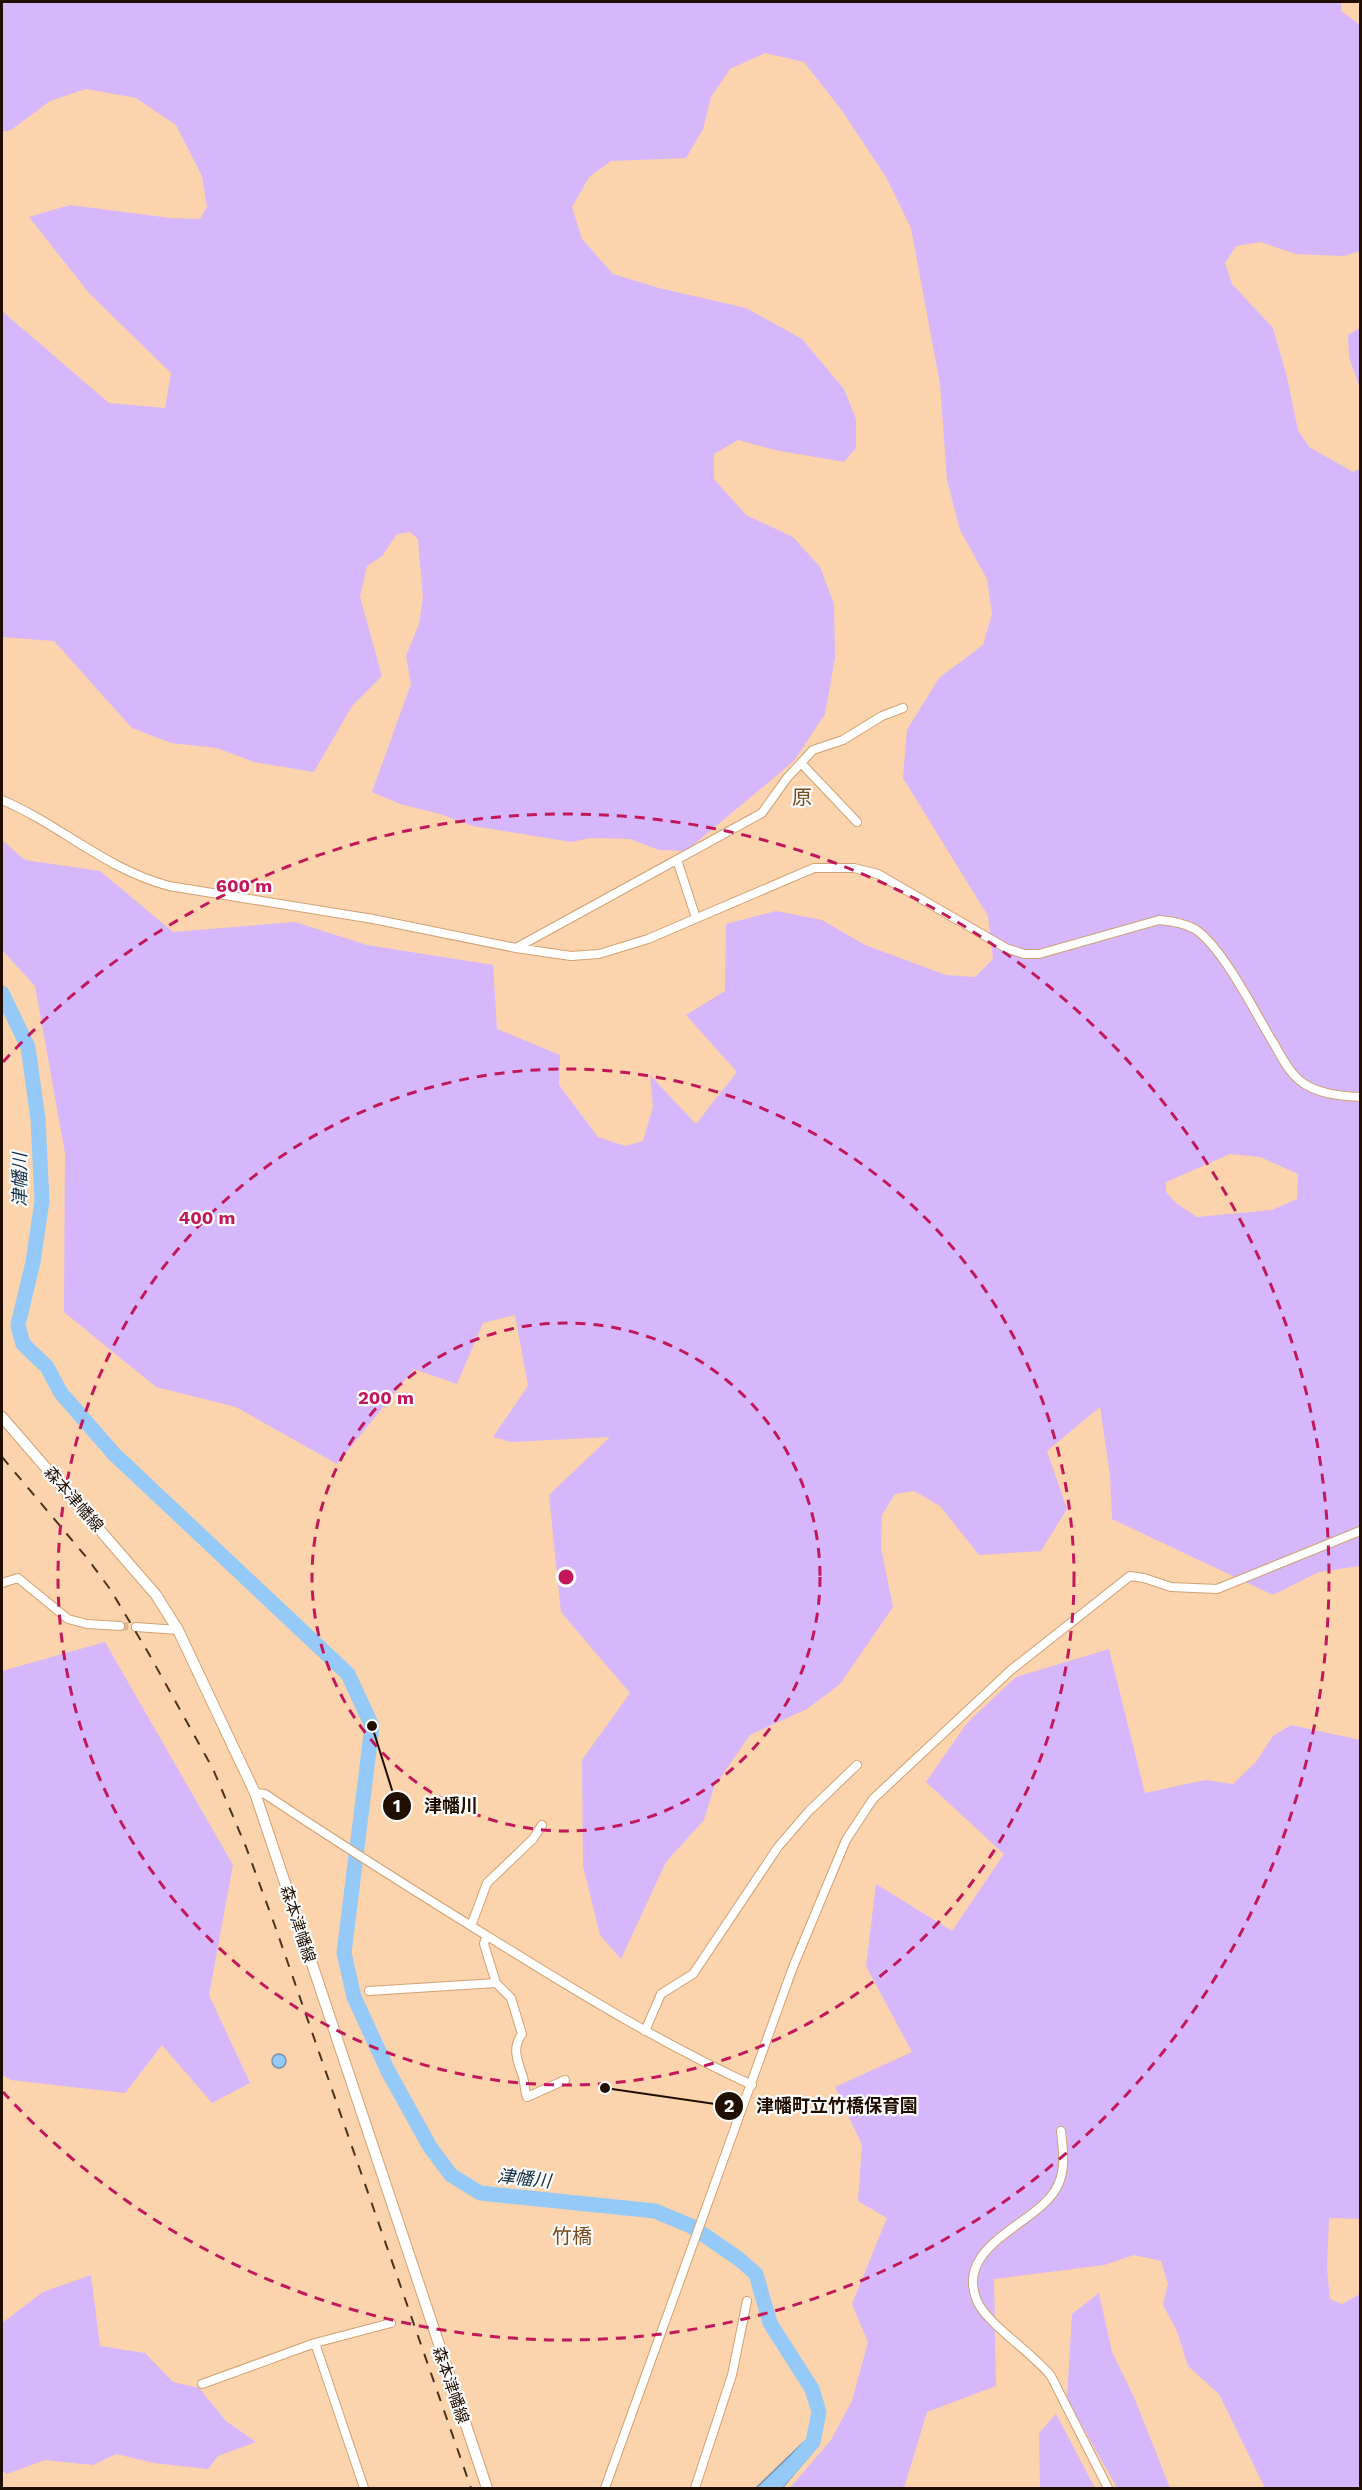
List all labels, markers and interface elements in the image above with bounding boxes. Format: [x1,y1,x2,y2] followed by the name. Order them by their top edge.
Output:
[792,785,812,809] district label: 原
[216,875,272,896] text: 600 m
[9,1151,30,1207] water label: 津幡川
[179,1207,235,1228] text: 400 m
[358,1387,414,1408] text: 200 m
[41,1463,107,1535] street label: 森本津幡線
[556,1567,576,1587] centre of rings
[382,1788,490,1824] callout: 津幡川
[393,1795,401,1816] text: 1
[424,1795,478,1816] text: 津幡川
[277,1883,319,1965] street label: 森本津幡線
[714,2088,930,2124] callout: 津幡町立竹橋保育園
[724,2095,734,2116] text: 2
[756,2095,918,2116] text: 津幡町立竹橋保育園
[496,2165,554,2191] water label: 津幡川
[552,2224,592,2248] district label: 竹橋
[429,2344,473,2426] street label: 森本津幡線

